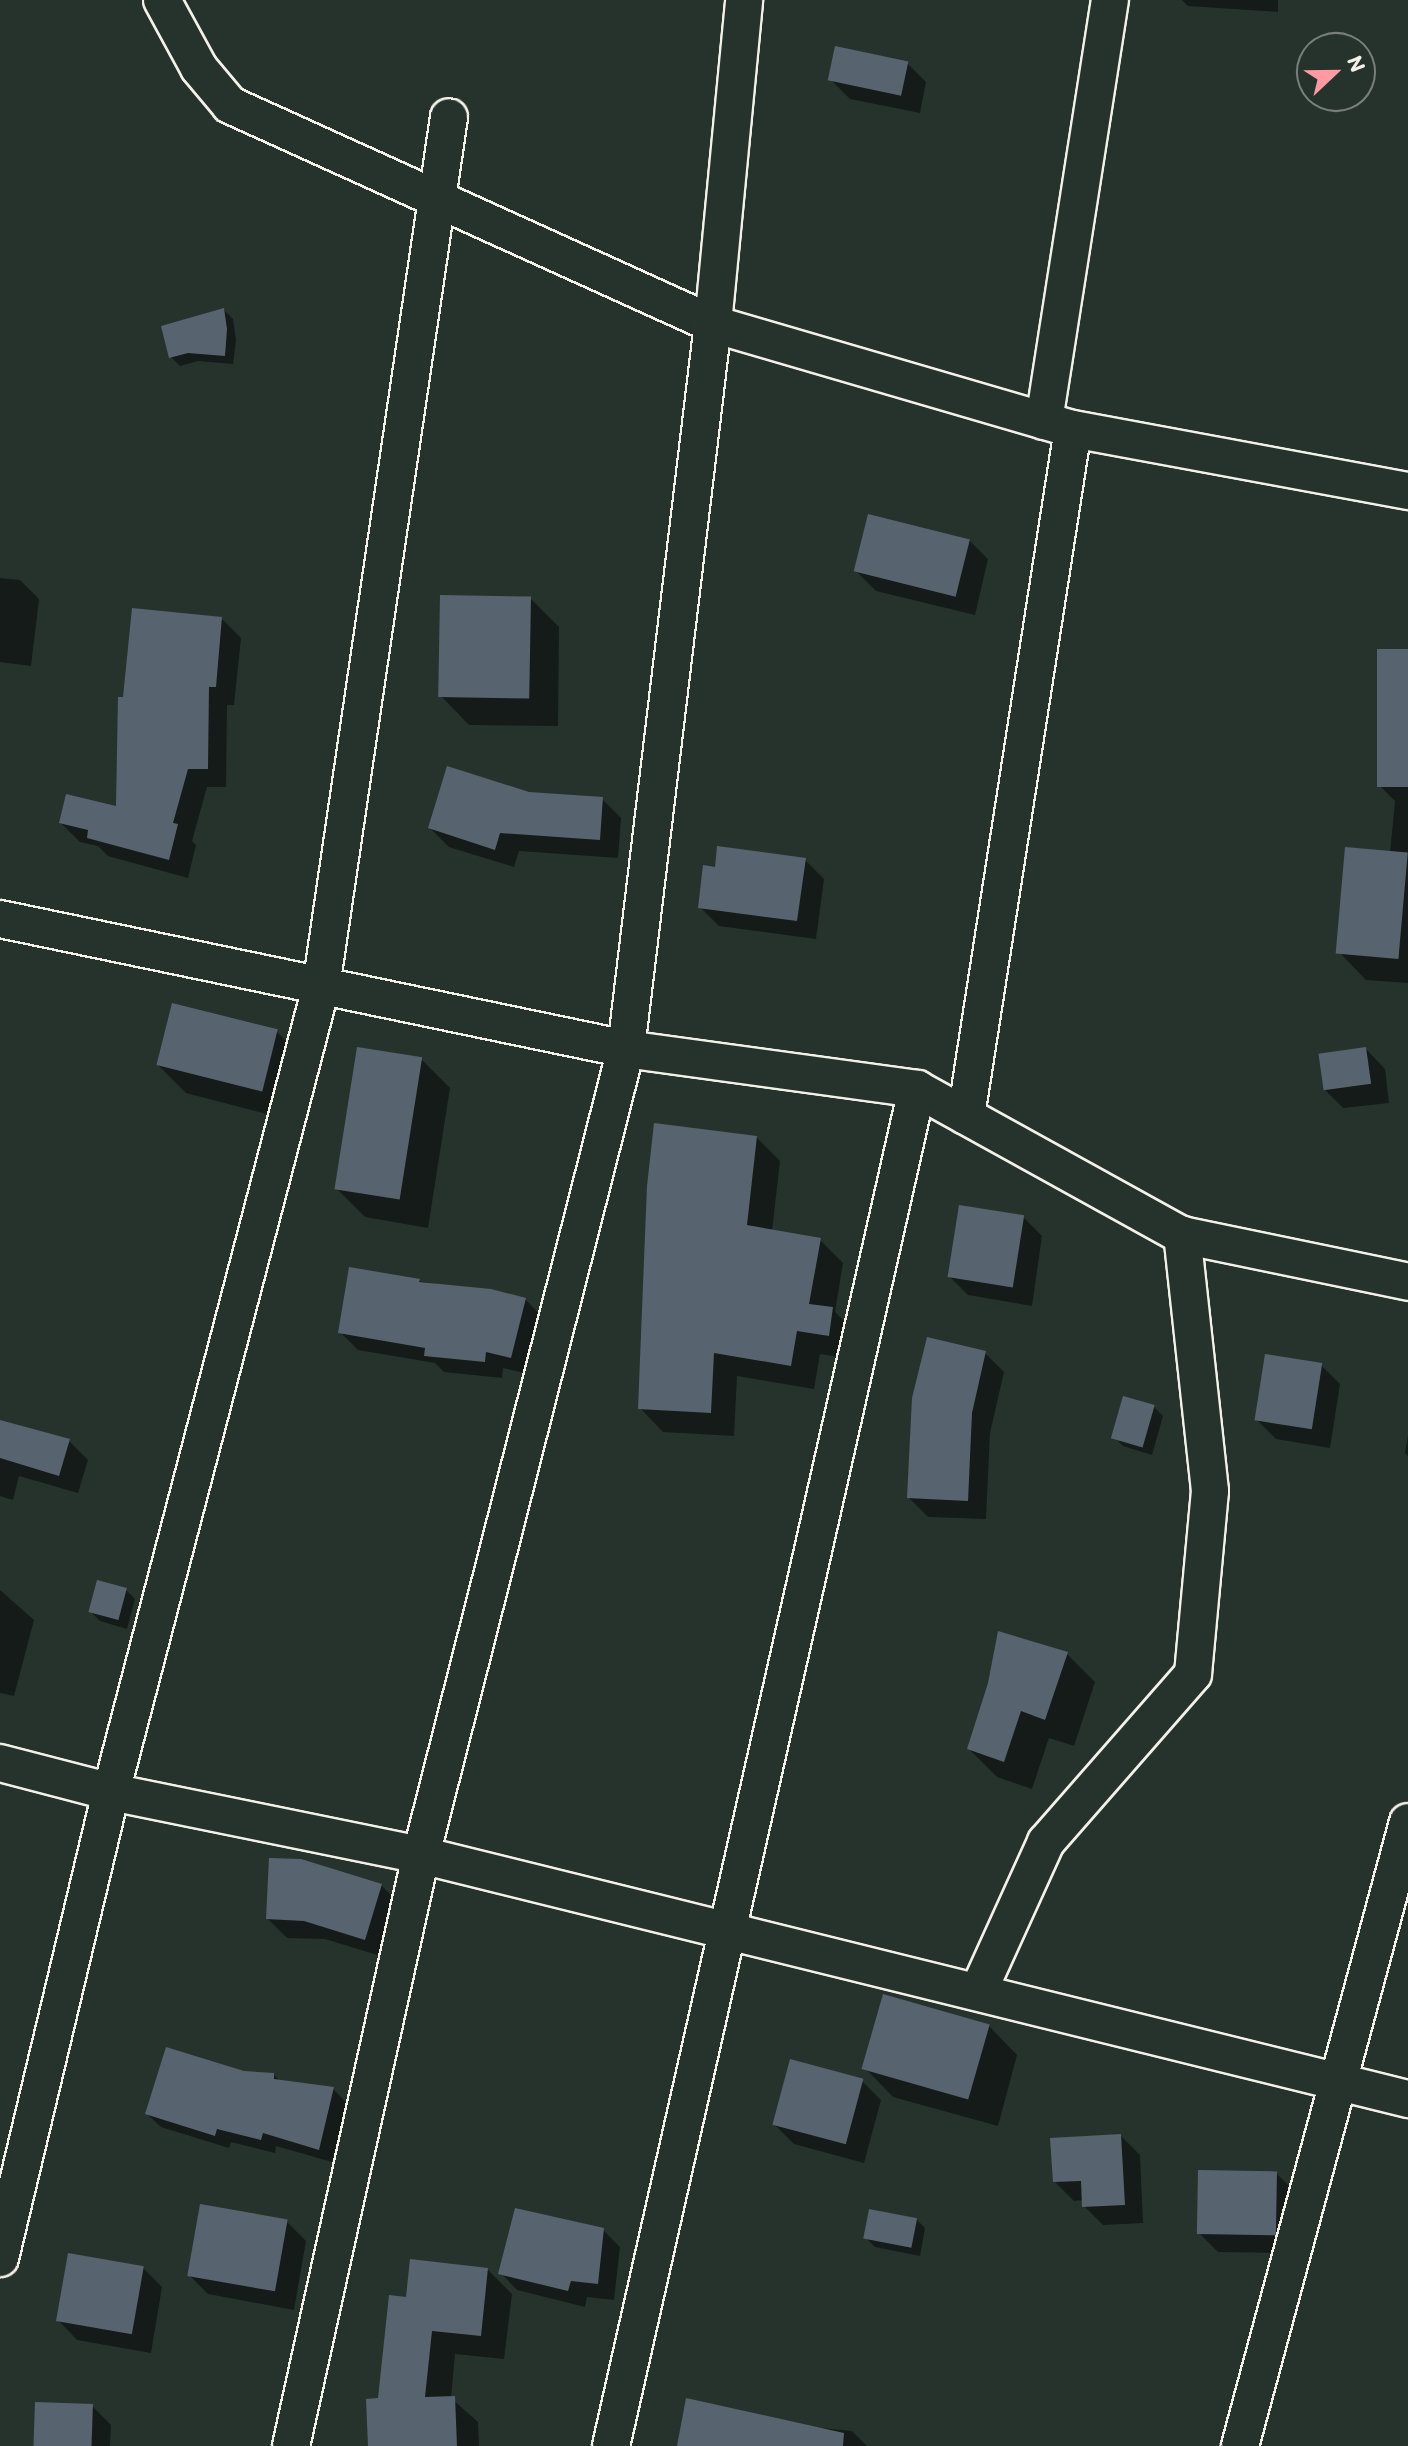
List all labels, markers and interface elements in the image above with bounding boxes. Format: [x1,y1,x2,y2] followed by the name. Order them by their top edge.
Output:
[1296,32,1376,112] north arrow
[1342,52,1372,76] text: N

